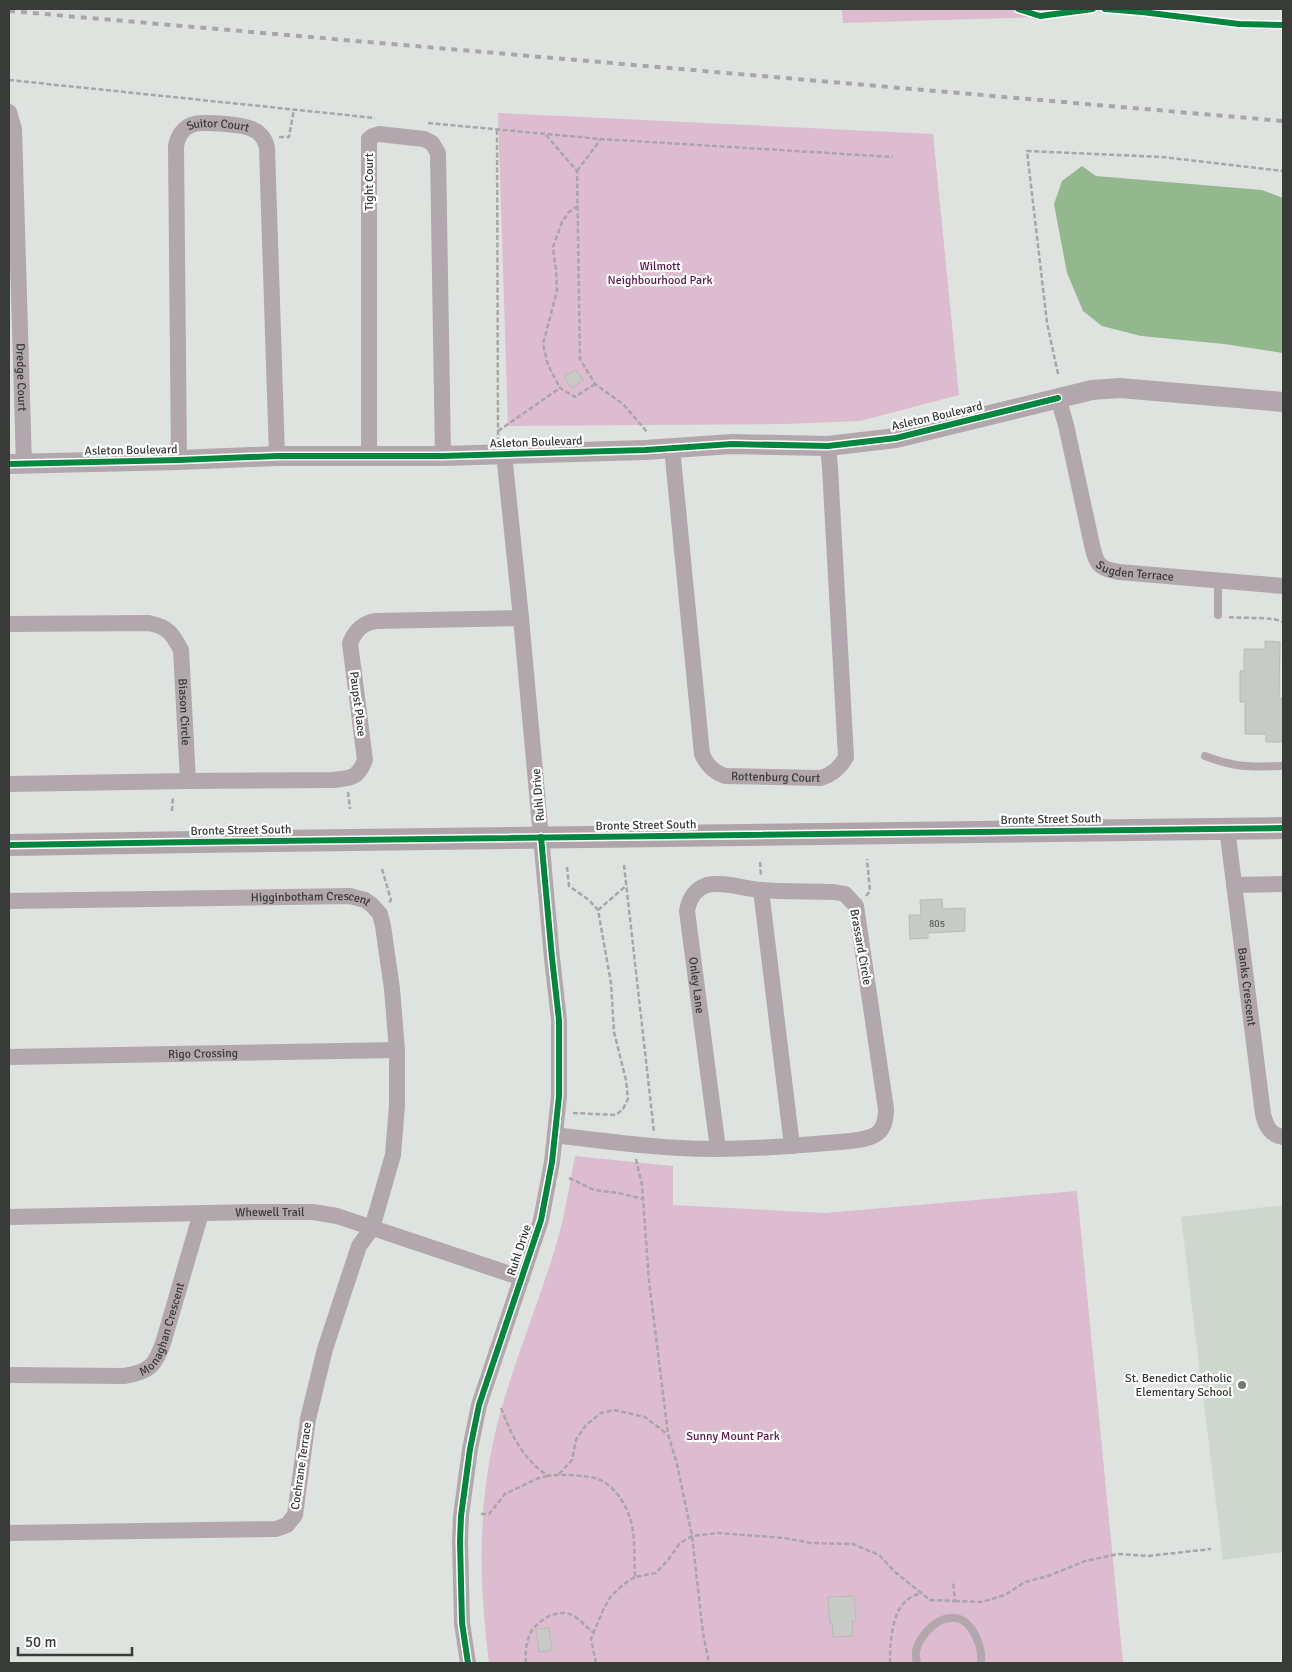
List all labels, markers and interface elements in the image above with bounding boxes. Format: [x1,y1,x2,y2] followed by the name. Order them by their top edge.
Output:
[184,116,251,136] street label: Suitor Court
[362,153,377,211] street label: Tight Court
[608,259,712,288] park label: Wilmott Neighbourhood Park
[12,343,29,412] street label: Dredge Court
[890,399,984,434] street label: Asleton Boulevard
[489,433,583,452] street label: Asleton Boulevard
[84,442,178,459] street label: Asleton Boulevard
[1092,558,1174,585] street label: Sugden Terrace
[346,671,369,738] street label: Paupst Place
[175,678,193,746] street label: Biason Circle
[529,768,548,822] street label: Ruhl Drive
[731,769,820,786] street label: Rottenburg Court
[1000,811,1102,828] street label: Bronte Street South
[595,817,697,834] street label: Bronte Street South
[190,822,292,839] street label: Bronte Street South
[251,889,374,910] street label: Higginbotham Crescent
[846,908,875,986] street label: Brassard Circle
[929,918,945,930] house number: 805
[1234,947,1259,1027] street label: Banks Crescent
[685,956,707,1014] street label: Onley Lane
[168,1046,238,1062] street label: Rigo Crossing
[235,1205,305,1220] street label: Whewell Trail
[504,1223,535,1278] street label: Ruhl Drive
[137,1281,188,1380] street label: Monaghan Crescent
[1125,1371,1232,1400] place label: St. Benedict Catholic Elementary School
[1236,1379,1248,1391] marker: St. Benedict Catholic Elementary School
[288,1421,315,1511] street label: Cochrane Terrace
[686,1429,780,1444] park label: Sunny Mount Park
[18,1624,131,1656] scale bar
[25,1633,56,1651] text: 50 m

